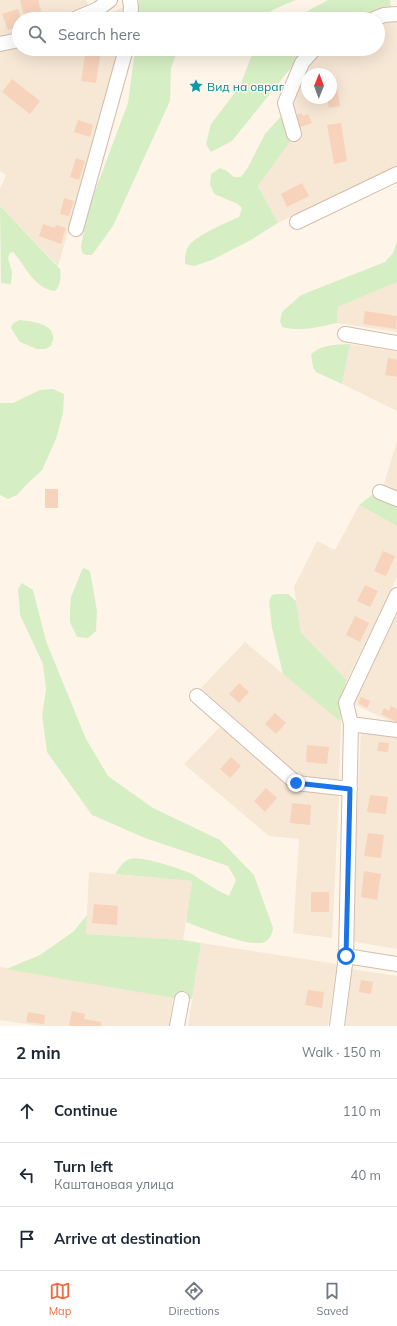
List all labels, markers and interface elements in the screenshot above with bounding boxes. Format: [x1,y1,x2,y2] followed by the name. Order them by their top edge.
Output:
[12,12,385,56] search box
[26,23,48,45] icon: search
[58,25,140,44] text: Search here
[301,68,337,104] north arrow
[188,78,204,94] place icon: Вид на овраг
[207,79,285,94] place label: Вид на овраг
[287,774,305,792] route end
[337,947,355,965] route start
[16,1042,61,1063] text: 2 min
[302,1044,381,1060] text: Walk · 150 m
[16,1100,38,1122] icon: ahead
[54,1101,117,1120] text: Continue
[343,1103,381,1119] text: 110 m
[54,1157,113,1176] text: Turn left
[16,1164,38,1186] icon: left
[351,1167,381,1183] text: 40 m
[54,1176,174,1192] text: Каштановая улица
[16,1228,38,1250] icon: arrive
[54,1229,201,1248] text: Arrive at destination
[49,1280,71,1318] tab: Map
[169,1280,219,1318] tab: Directions
[317,1280,348,1318] tab: Saved

